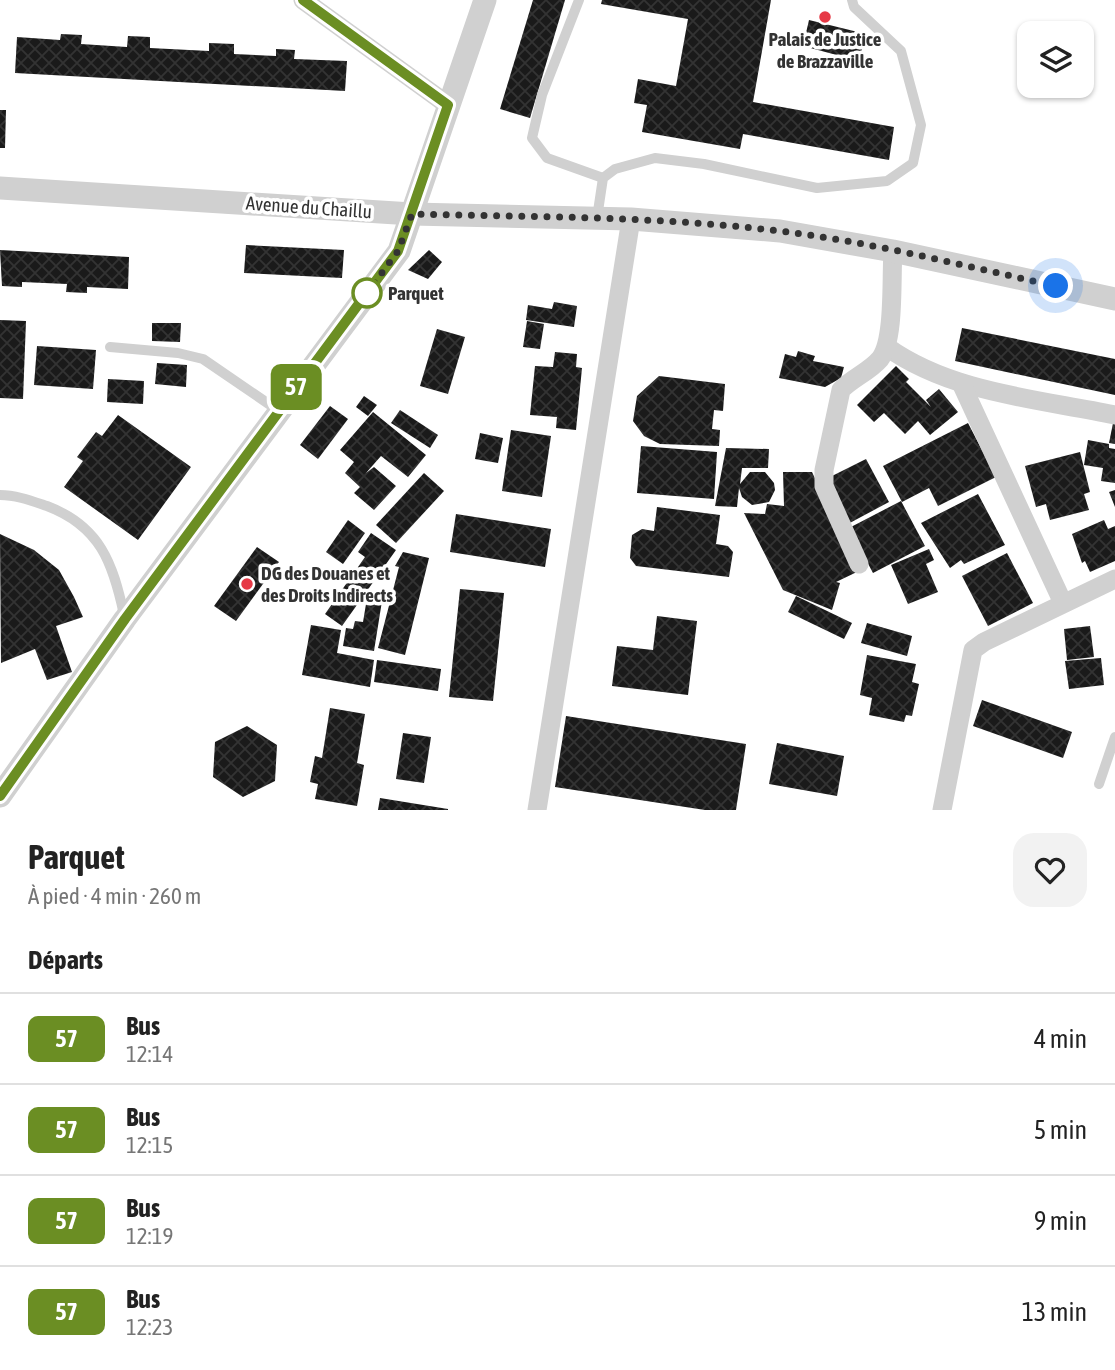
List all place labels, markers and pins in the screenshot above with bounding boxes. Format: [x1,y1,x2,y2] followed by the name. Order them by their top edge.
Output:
[817,9,833,25] marker: Palais de Justice de Brazzaville
[768,28,882,72] place label: Palais de Justice de Brazzaville
[352,278,382,308] marker: Parquet
[388,282,444,304] place label: Parquet
[261,562,393,606] place label: DG des Douanes et des Droits Indirects
[239,576,255,592] marker: DG des Douanes et des Droits Indirects

